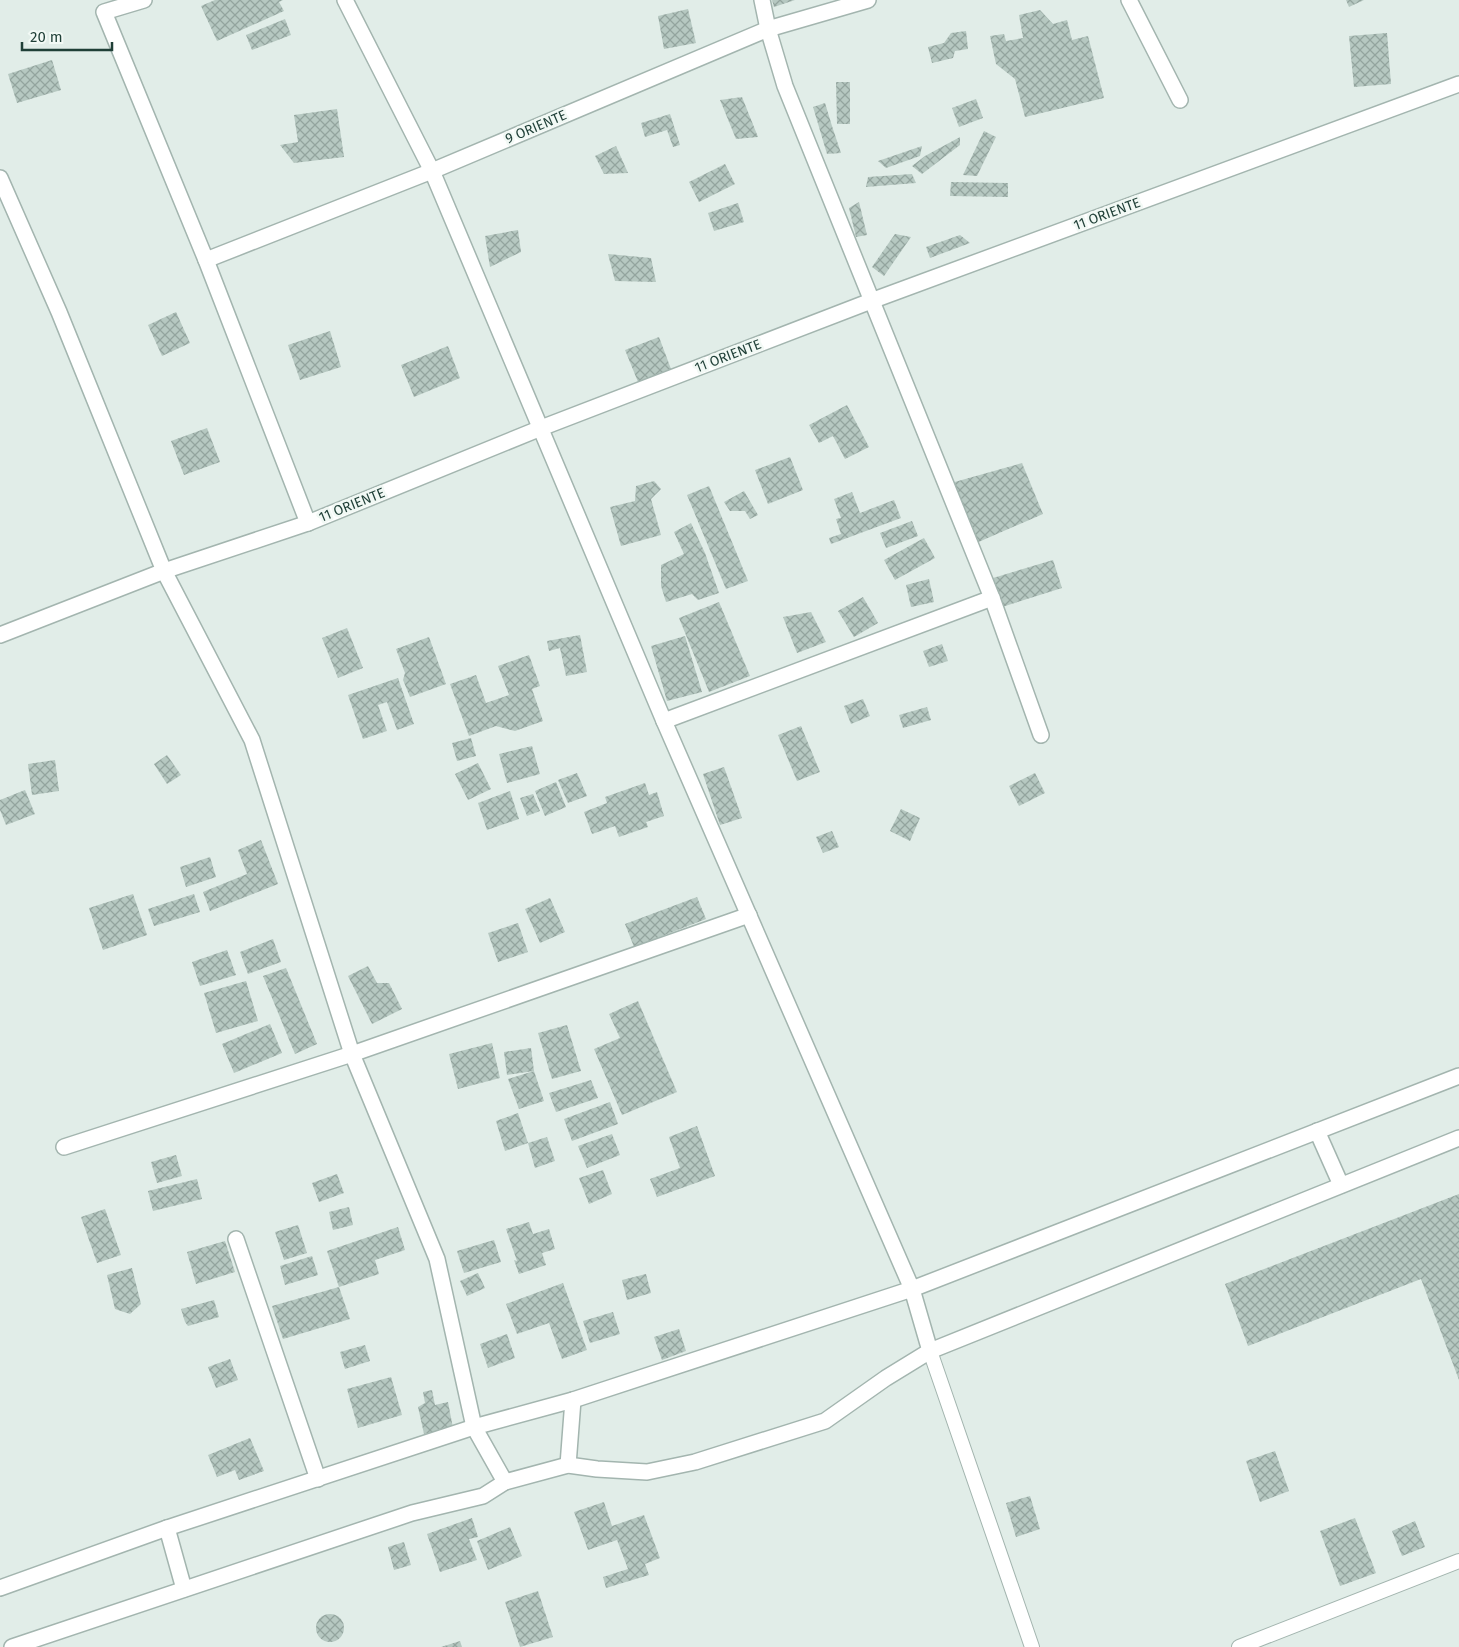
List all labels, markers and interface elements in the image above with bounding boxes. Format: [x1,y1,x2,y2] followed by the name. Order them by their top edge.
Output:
[22,20,112,52] scale bar
[30,28,63,46] text: 20 m
[503,106,569,148] street label: 9 ORIENTE
[1071,194,1143,234] street label: 11 ORIENTE
[692,336,764,376] street label: 11 ORIENTE
[316,484,388,526] street label: 11 ORIENTE

